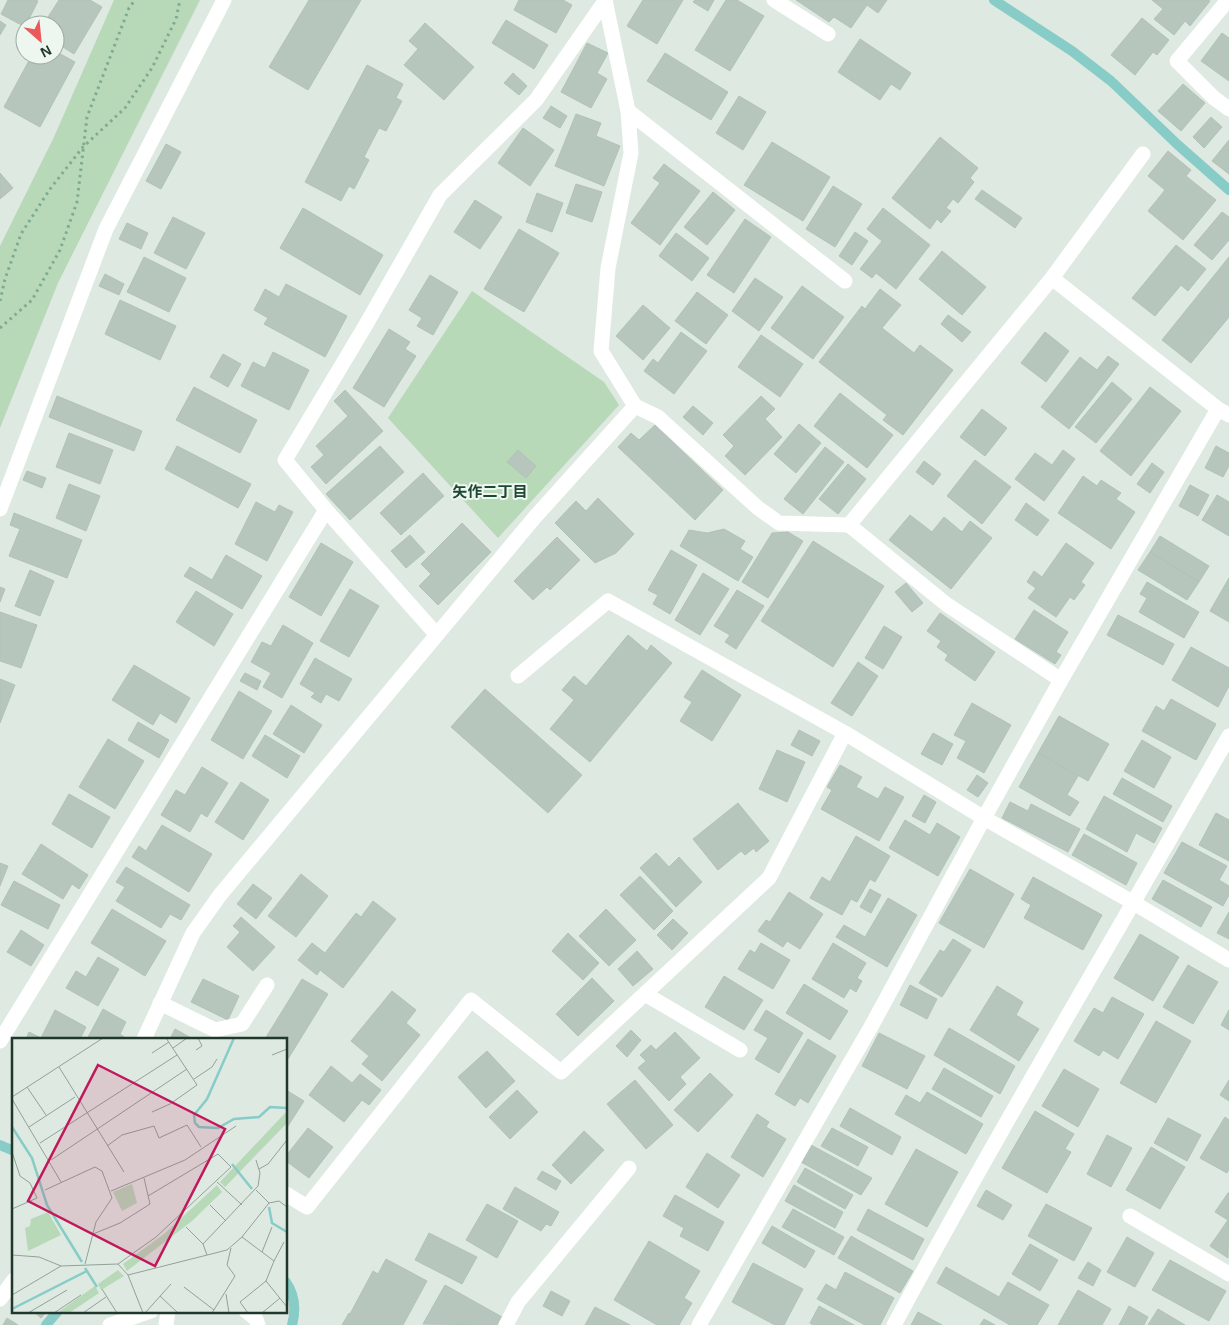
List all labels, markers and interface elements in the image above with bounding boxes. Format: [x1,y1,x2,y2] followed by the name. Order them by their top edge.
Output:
[15,15,65,65] north arrow
[38,42,54,61] text: N
[452,483,528,500] district label: 矢作二丁目
[12,1038,288,1312] inset map

